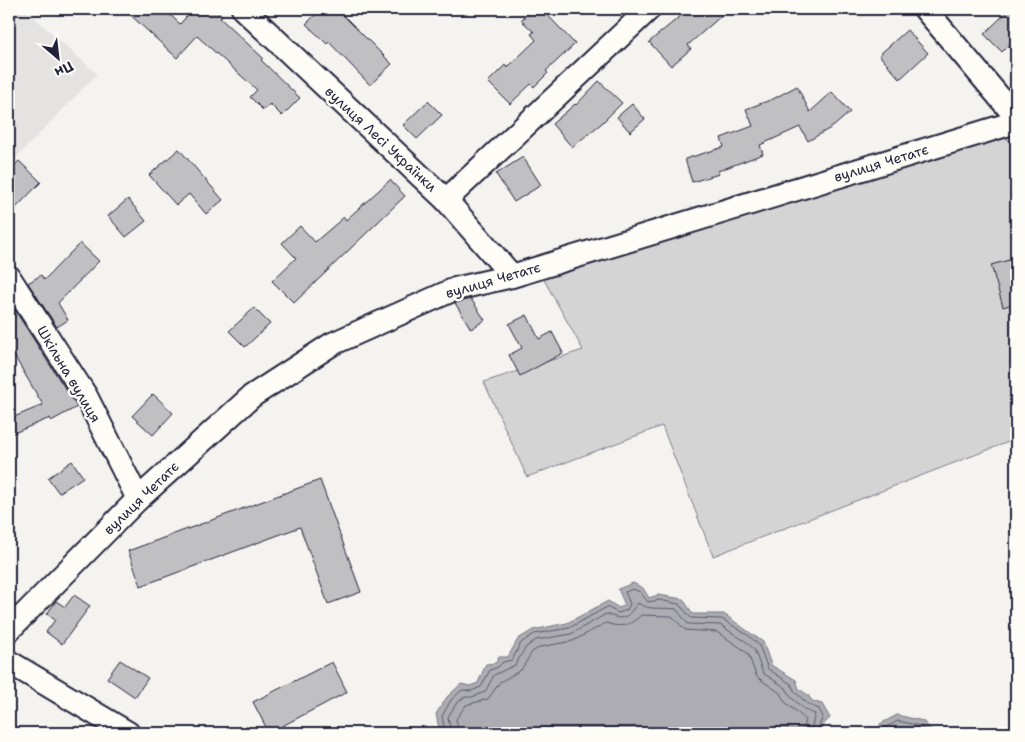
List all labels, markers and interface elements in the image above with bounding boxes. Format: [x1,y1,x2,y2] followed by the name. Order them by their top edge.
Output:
[32,32,82,82] north arrow
[52,57,76,82] text: Пн
[321,82,441,196] street label: вулиця Лесі Українки
[832,140,930,186] street label: вулиця Четатє
[443,258,543,302] street label: вулиця Четатє
[33,322,105,426] street label: Шкільна вулиця
[100,458,182,538] street label: вулиця Четатє

